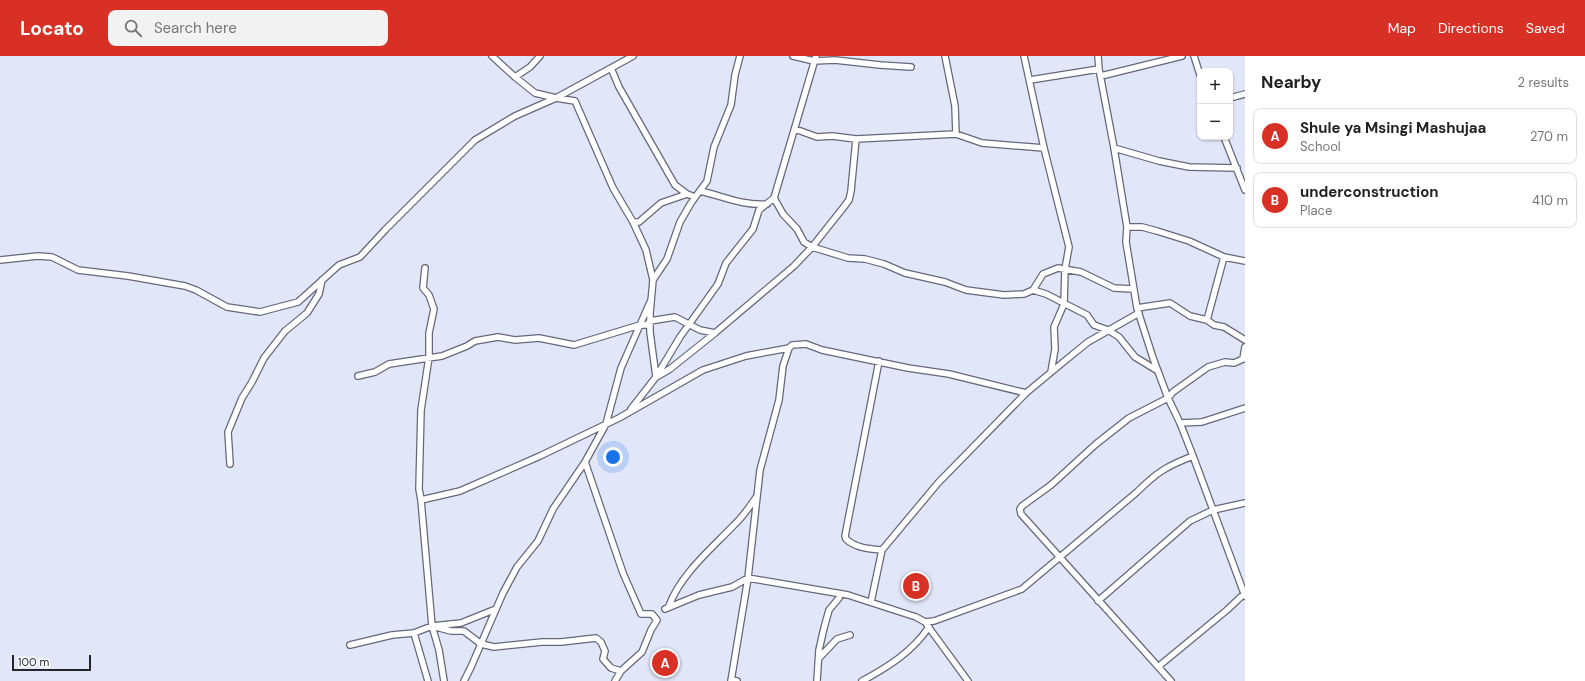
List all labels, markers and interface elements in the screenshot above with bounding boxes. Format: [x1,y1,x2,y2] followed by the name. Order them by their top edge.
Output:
[108,10,388,46] search box
[20,16,84,41] text: Locato
[122,17,144,39] icon: search
[154,18,237,38] text: Search here
[1388,19,1416,37] text: Map
[1438,19,1504,37] text: Directions
[1526,19,1565,37] text: Saved
[1197,68,1233,140] map controls
[1197,68,1233,104] button: +
[1261,71,1321,93] text: Nearby
[1518,74,1569,91] text: 2 results
[1197,104,1233,140] button: −
[1300,118,1486,138] text: Shule ya Msingi Mashujaa
[1270,128,1280,145] text: A
[1530,128,1568,145] text: 270 m
[1300,138,1341,155] text: School
[1300,182,1439,202] text: underconstruction
[1271,192,1279,209] text: B
[1532,192,1568,209] text: 410 m
[1300,202,1332,219] text: Place
[603,447,623,467] your location
[903,571,929,601] pin: B
[652,648,678,678] pin: A
[12,653,91,672] scale bar
[18,655,49,669] text: 100 m

